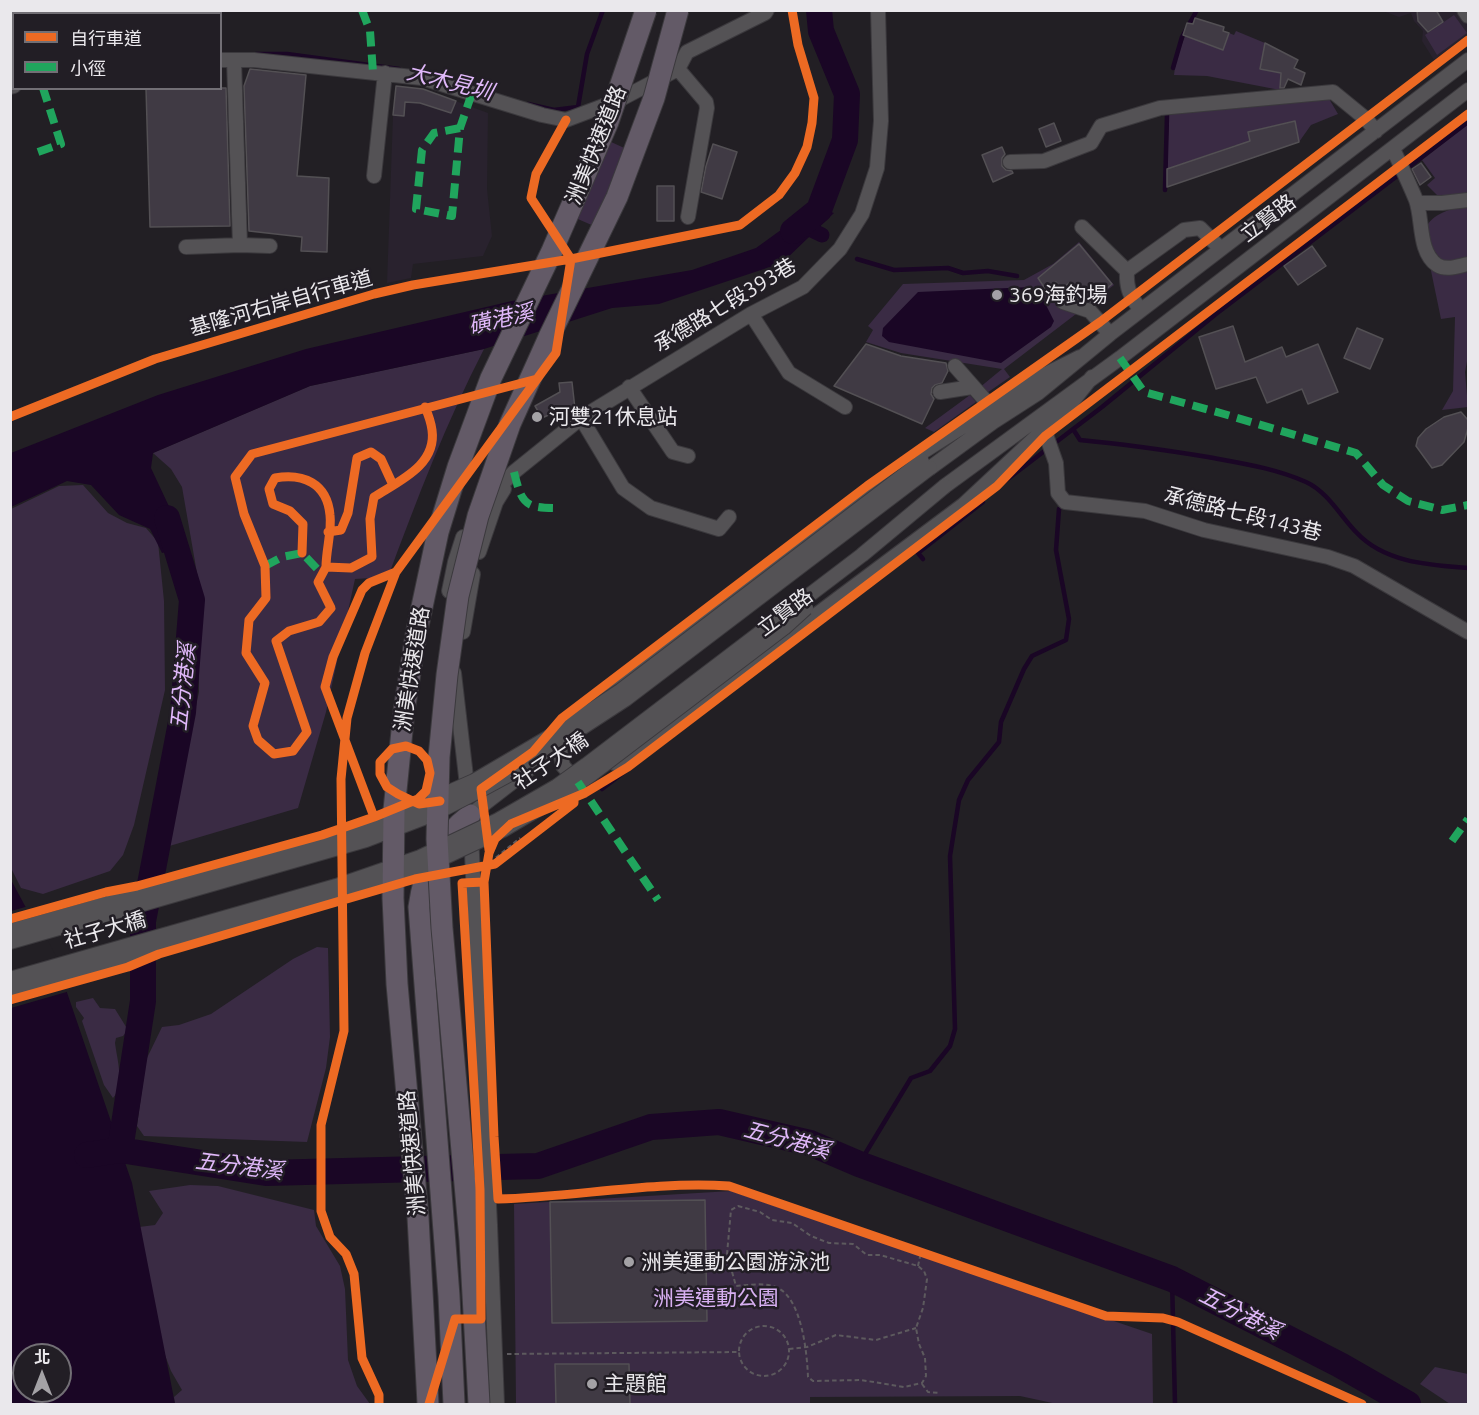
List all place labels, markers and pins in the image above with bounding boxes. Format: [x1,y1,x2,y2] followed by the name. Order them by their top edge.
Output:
[1009,282,1108,308] place label: 369海釣場
[990,288,1004,302] marker: 369海釣場
[549,404,678,430] place label: 河雙21休息站
[530,410,544,424] marker: 河雙21休息站
[641,1249,830,1275] place label: 洲美運動公園游泳池
[622,1255,636,1269] marker: 洲美運動公園游泳池
[604,1371,667,1397] place label: 主題館
[585,1377,599,1391] marker: 主題館

